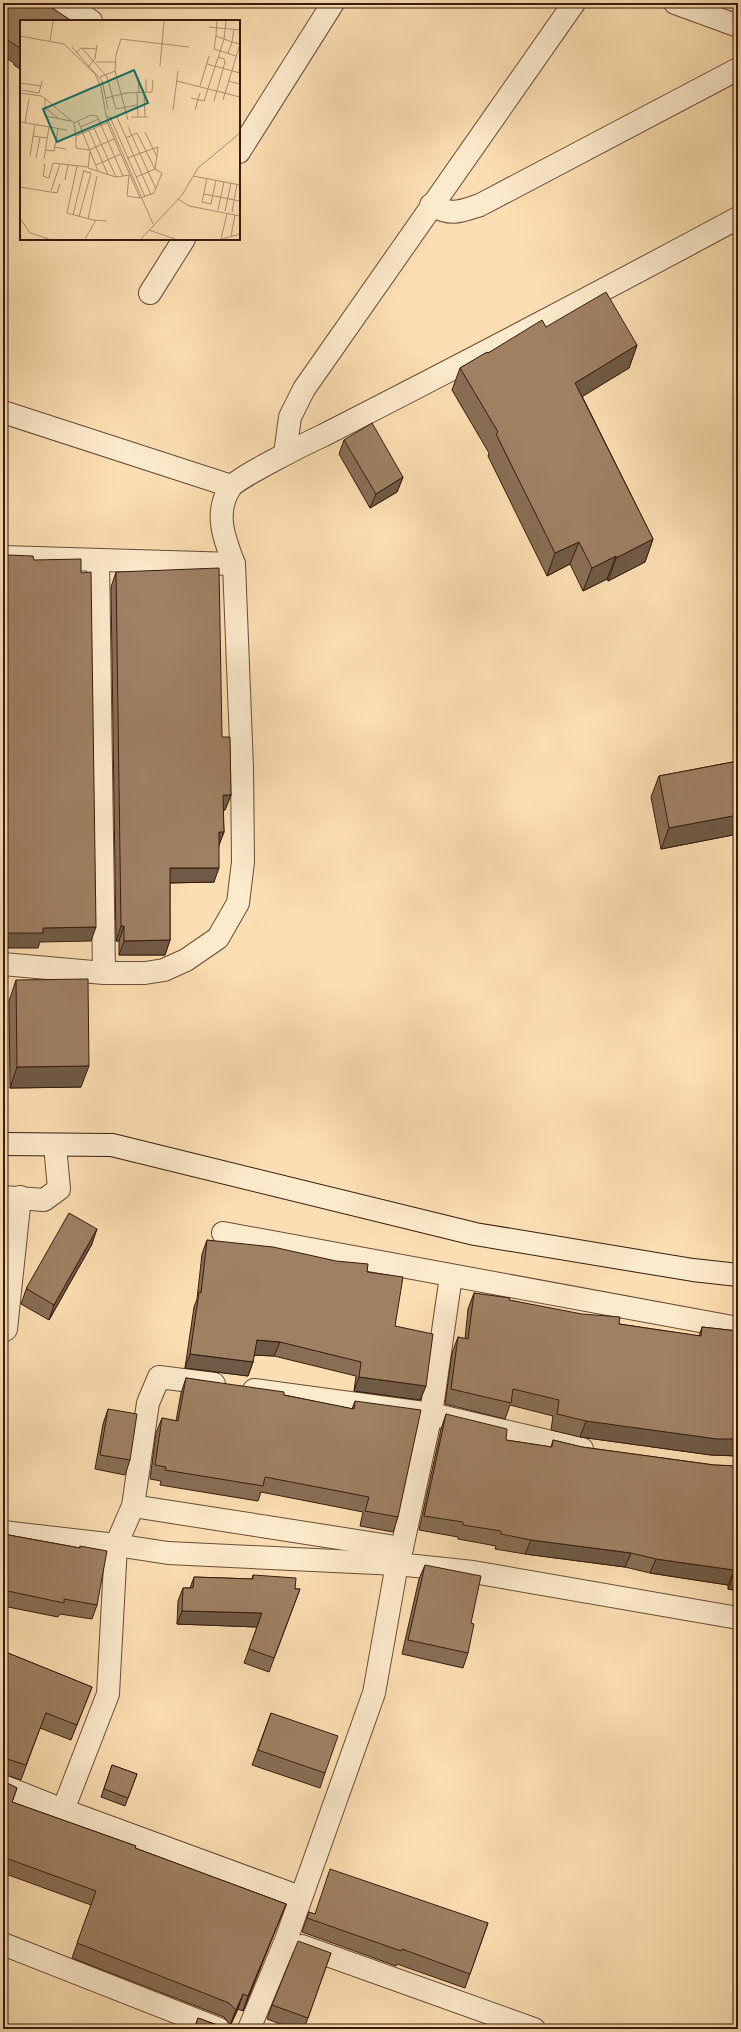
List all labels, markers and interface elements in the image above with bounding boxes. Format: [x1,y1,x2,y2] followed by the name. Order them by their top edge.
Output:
[20,20,240,240] inset map

